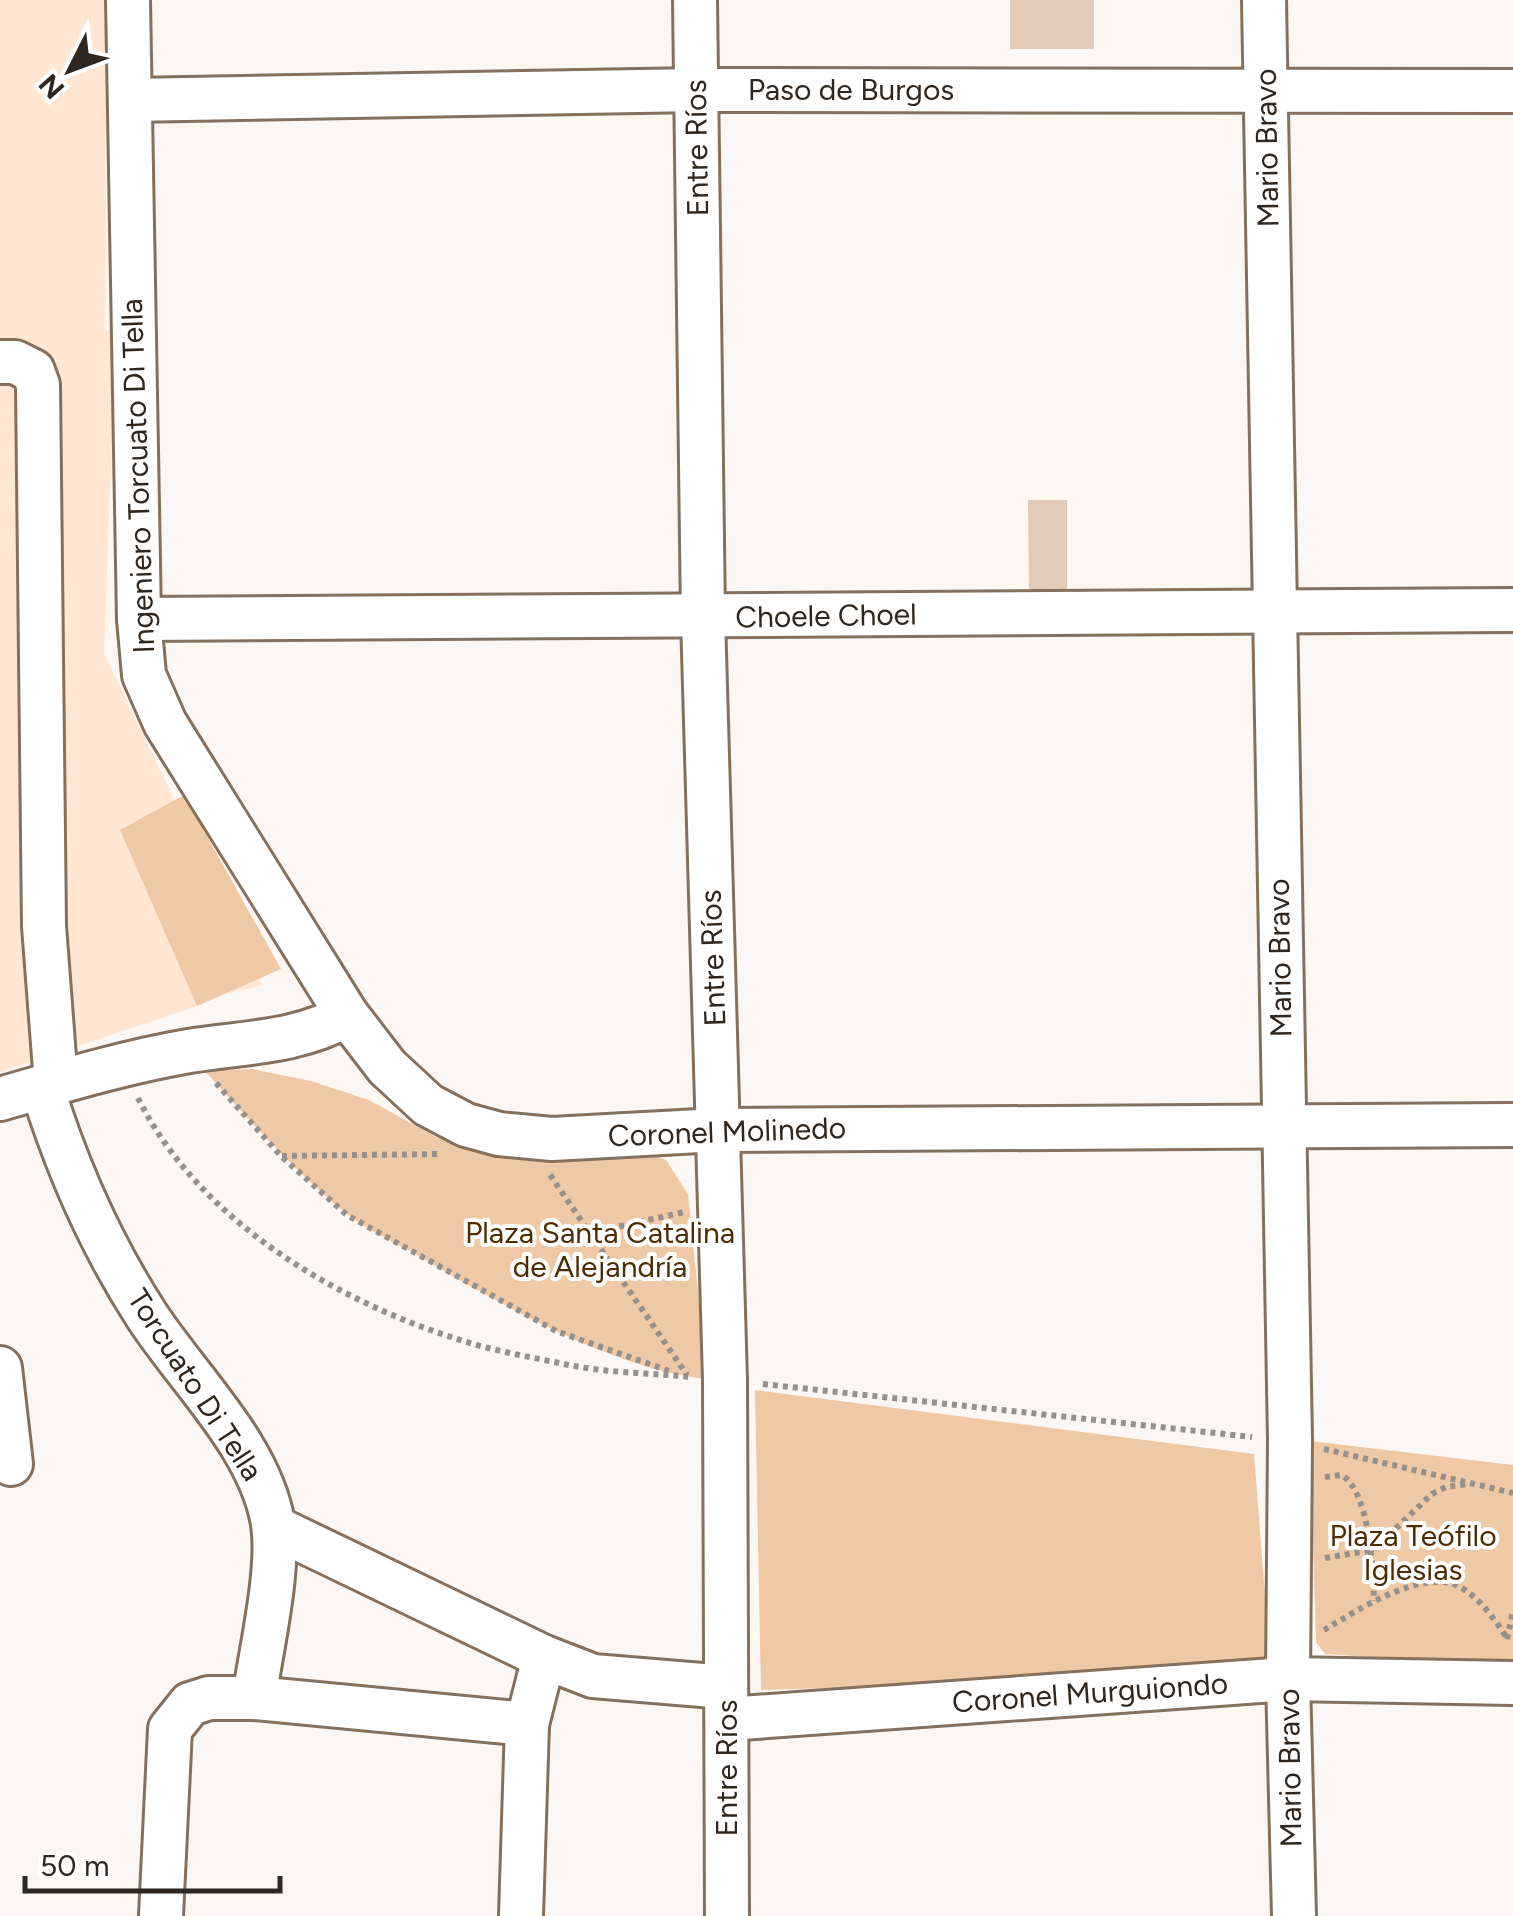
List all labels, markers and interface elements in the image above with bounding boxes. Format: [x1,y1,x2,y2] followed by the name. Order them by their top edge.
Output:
[20,20,120,120] north arrow
[32,67,71,106] text: N
[1247,68,1286,228] street label: Mario Bravo
[748,71,954,108] street label: Paso de Burgos
[677,79,716,217] street label: Entre Ríos
[113,298,162,654] street label: Ingeniero Torcuato Di Tella
[735,595,917,636] street label: Choele Choel
[1260,878,1299,1038] street label: Mario Bravo
[692,889,733,1027] street label: Entre Ríos
[607,1109,847,1154] street label: Coronel Molinedo
[465,1214,735,1285] park label: Plaza Santa Catalina de Alejandría
[120,1282,271,1488] street label: Torcuato Di Tella
[1329,1517,1497,1588] park label: Plaza Teófilo Iglesias
[951,1664,1229,1721] street label: Coronel Murguiondo
[1270,1688,1309,1848] street label: Mario Bravo
[708,1700,745,1836] street label: Entre Ríos
[25,1831,280,1893] scale bar
[40,1847,109,1884] text: 50 m

